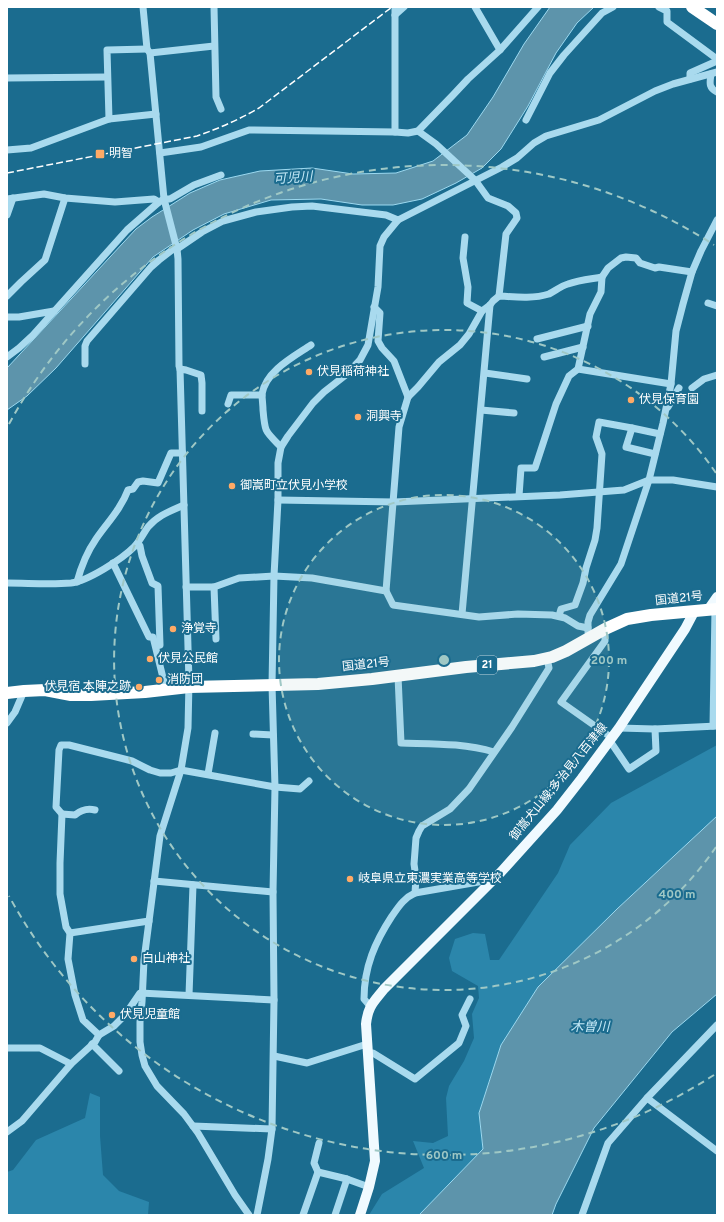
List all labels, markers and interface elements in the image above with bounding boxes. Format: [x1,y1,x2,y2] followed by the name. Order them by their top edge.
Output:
[109,146,133,162] place label: 明智
[94,148,106,160] marker: 明智
[273,170,315,188] water label: 可児川
[317,364,389,380] place label: 伏見稲荷神社
[304,367,314,377] marker: 伏見稲荷神社
[639,392,699,408] place label: 伏見保育園
[626,395,636,405] marker: 伏見保育園
[366,409,402,425] place label: 洞興寺
[353,412,363,422] marker: 洞興寺
[240,478,348,494] place label: 御嵩町立伏見小学校
[227,481,237,491] marker: 御嵩町立伏見小学校
[654,589,704,609] street label: 国道21号
[181,621,217,637] place label: 浄覚寺
[168,624,178,634] marker: 浄覚寺
[158,651,218,667] place label: 伏見公民館
[437,653,451,667] centre of rings
[591,653,627,669] text: 200 m
[145,654,155,664] marker: 伏見公民館
[341,655,391,675] street label: 国道21号
[477,656,497,674] road number: 21
[167,672,203,688] place label: 消防団
[154,675,164,685] marker: 消防団
[44,679,131,695] place label: 伏見宿 本陣之跡
[134,682,144,692] marker: 伏見宿 本陣之跡
[507,720,611,844] street label: 御嵩犬山線;多治見八百津線
[358,871,502,887] place label: 岐阜県立東濃実業高等学校
[345,874,355,884] marker: 岐阜県立東濃実業高等学校
[658,887,696,903] text: 400 m
[142,951,190,967] place label: 白山神社
[129,954,139,964] marker: 白山神社
[120,1007,180,1023] place label: 伏見児童館
[107,1010,117,1020] marker: 伏見児童館
[570,1020,611,1036] water label: 木曽川
[426,1148,462,1164] text: 600 m

